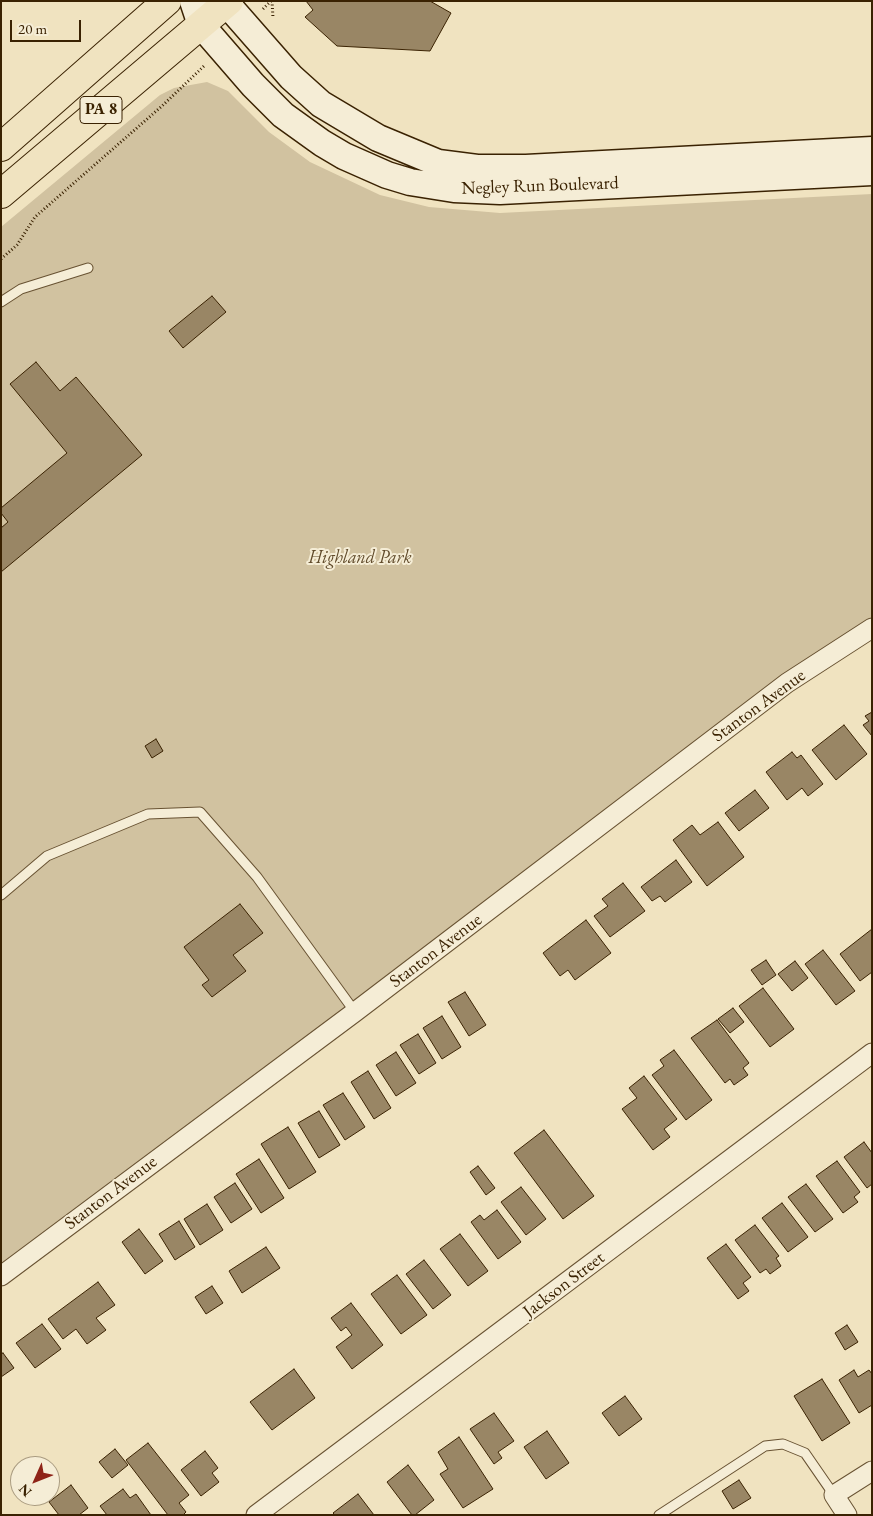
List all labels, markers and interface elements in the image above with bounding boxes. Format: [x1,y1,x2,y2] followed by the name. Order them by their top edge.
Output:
[12,10,84,42] scale bar
[18,19,47,38] text: 20 m
[80,96,122,124] road number: PA 8
[461,172,619,200] street label: Negley Run Boulevard
[308,547,412,569] park label: Highland Park
[708,665,810,747] street label: Stanton Avenue
[386,909,486,993] street label: Stanton Avenue
[61,1151,161,1235] street label: Stanton Avenue
[519,1247,609,1323] street label: Jackson Street
[10,1456,60,1506] north arrow
[15,1480,35,1501] text: N

